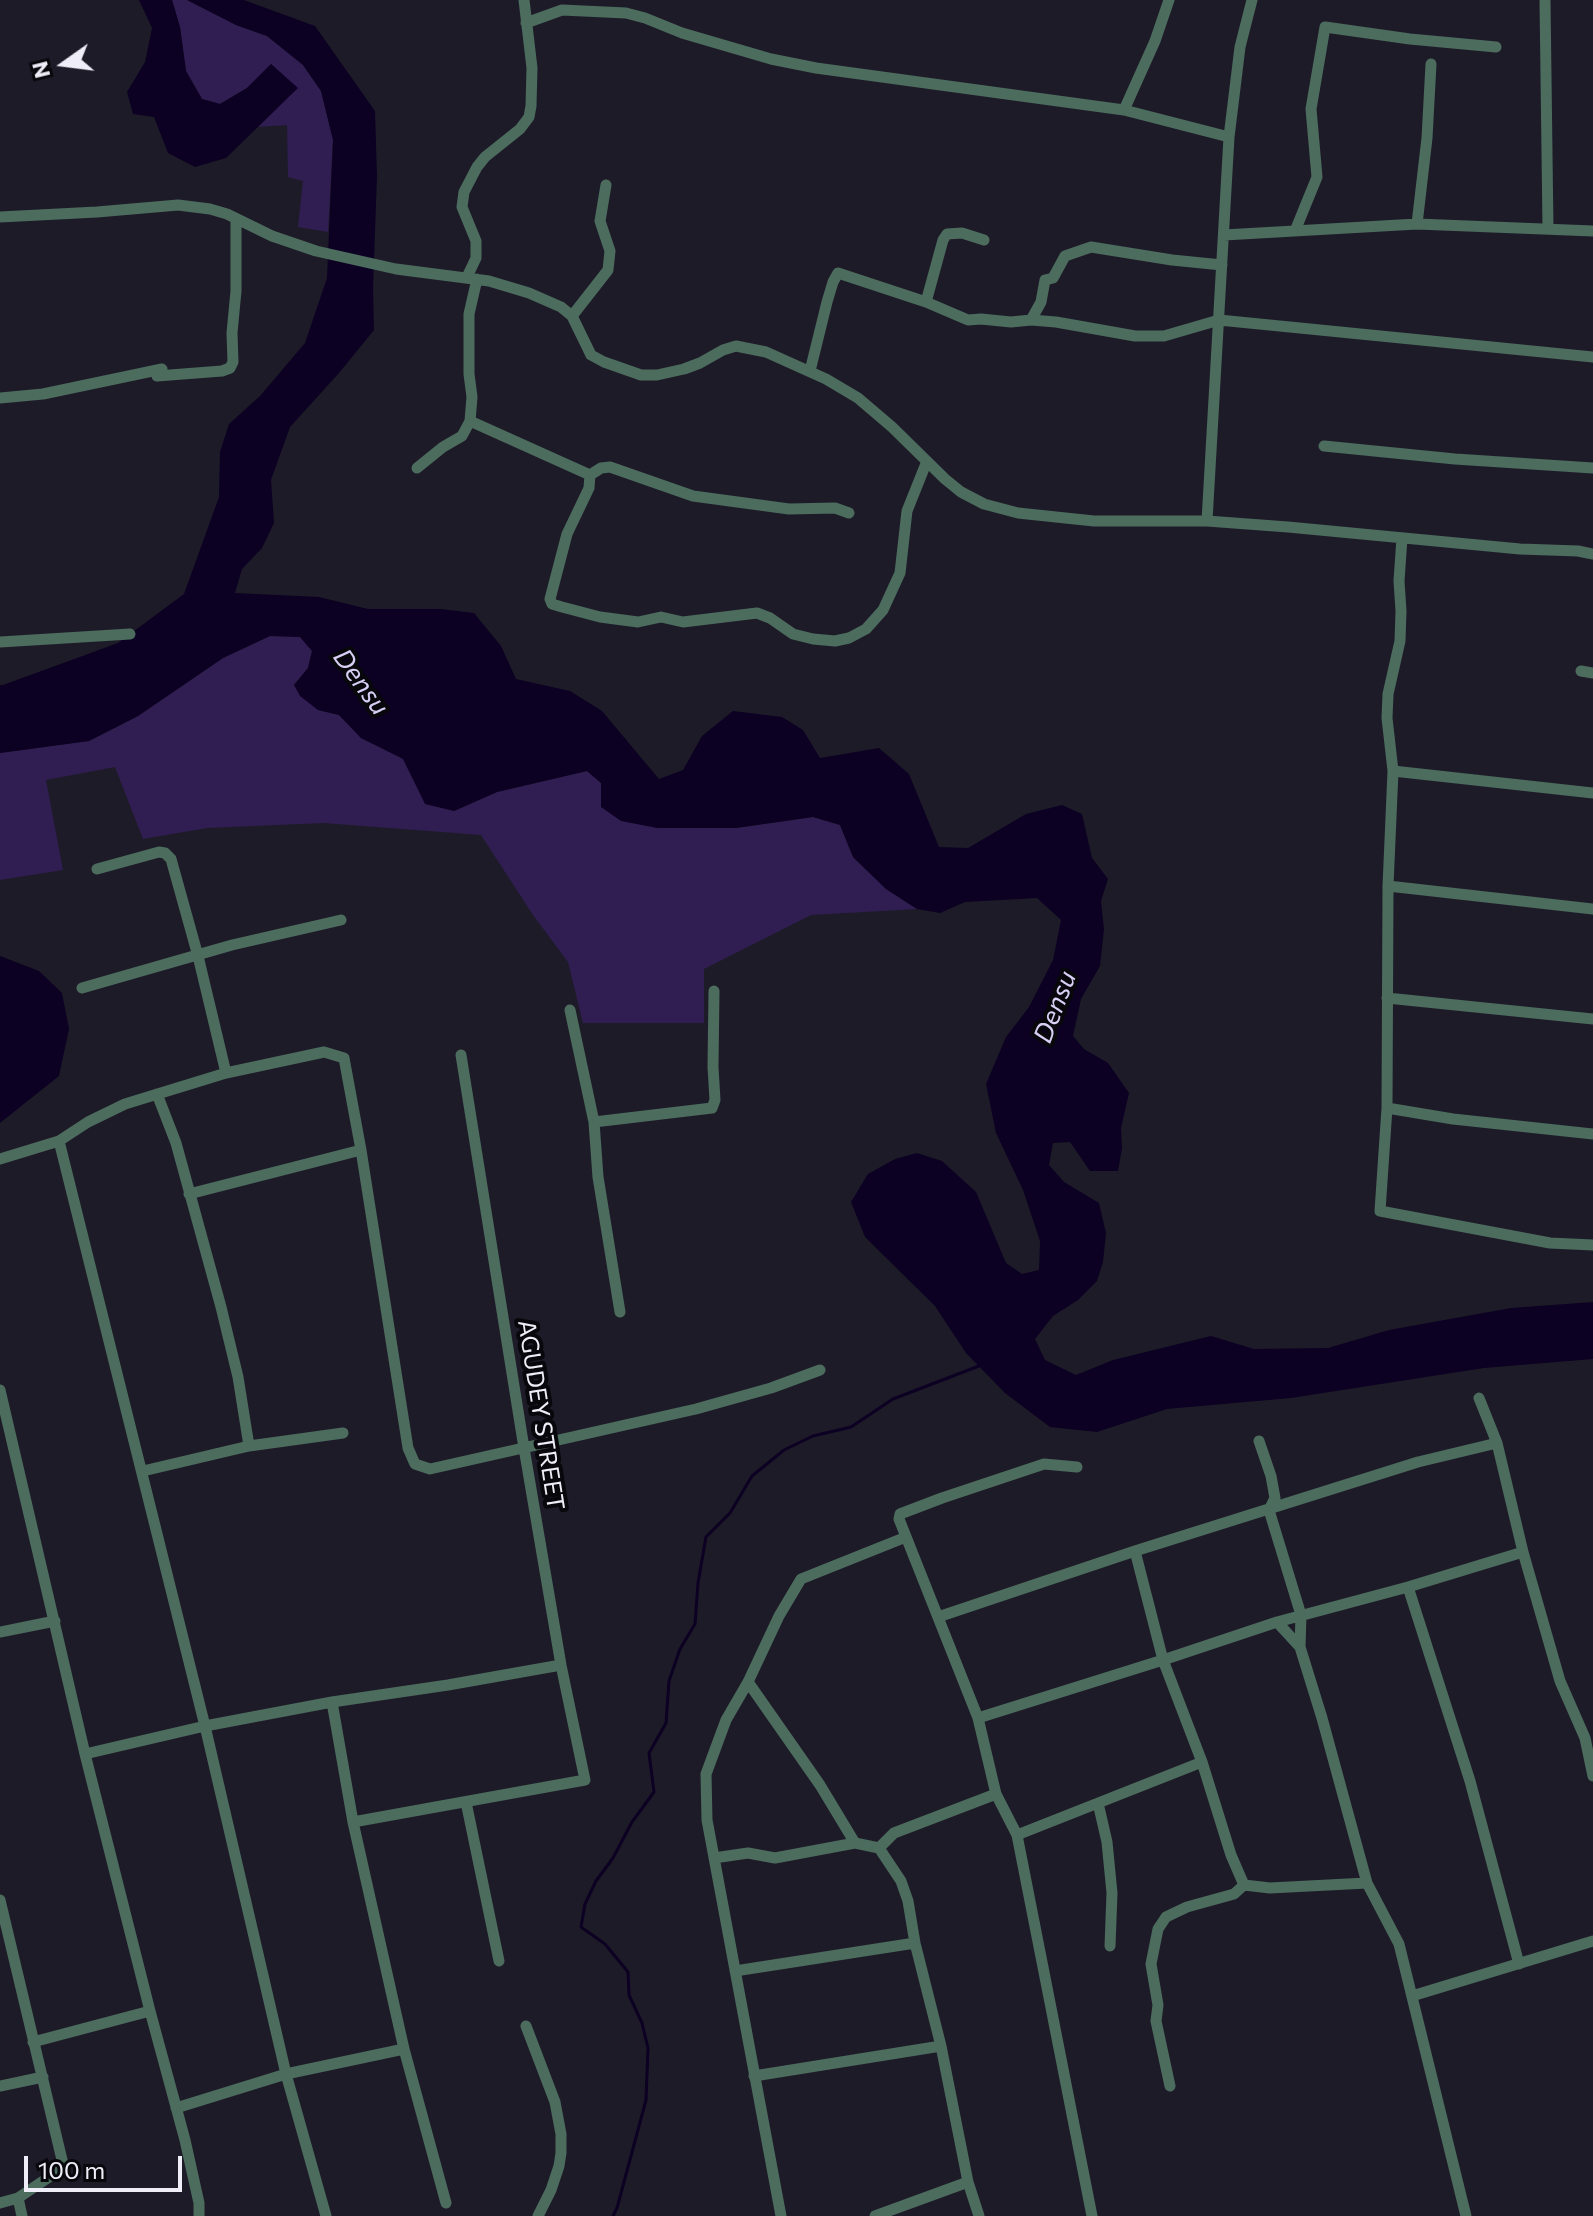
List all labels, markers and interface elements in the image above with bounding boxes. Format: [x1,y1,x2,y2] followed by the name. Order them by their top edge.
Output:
[24,24,104,104] north arrow
[25,59,55,81] text: N
[327,643,395,721] water label: Densu
[1027,967,1083,1047] water label: Densu
[512,1318,570,1512] street label: AGUDEY STREET
[28,2140,186,2190] scale bar
[38,2155,105,2184] text: 100 m

